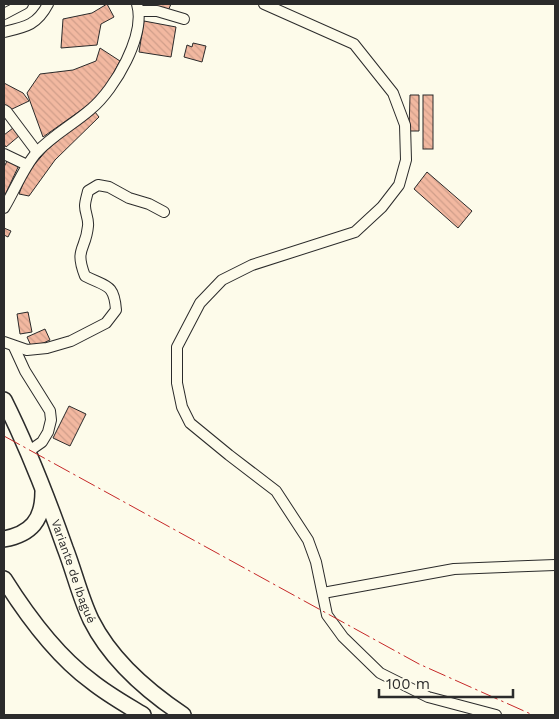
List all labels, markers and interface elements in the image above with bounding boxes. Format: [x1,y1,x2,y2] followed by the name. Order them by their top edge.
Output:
[48,517,99,626] street label: Variante de Ibagué
[379,666,513,698] scale bar
[386,675,430,693] text: 100 m

